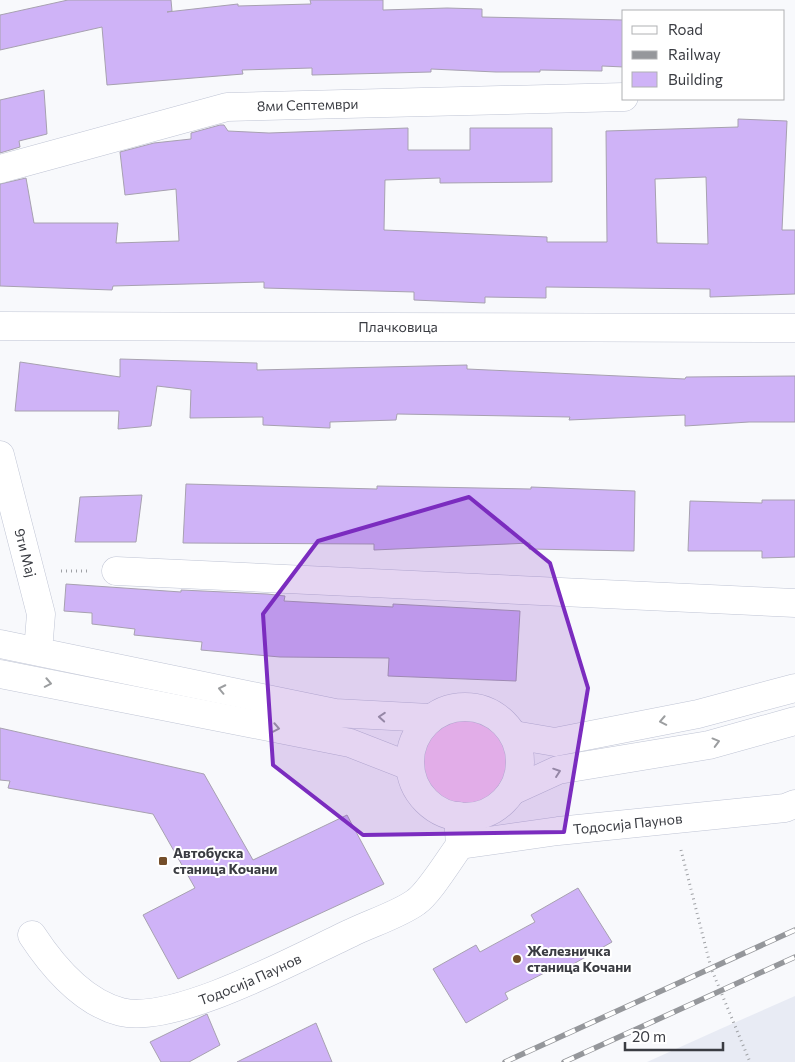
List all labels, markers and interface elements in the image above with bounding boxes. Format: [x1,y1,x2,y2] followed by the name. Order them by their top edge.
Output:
[622,10,785,100] legend
[668,20,703,38] text: Road
[668,45,721,63] text: Railway
[668,70,723,88] text: Building
[257,95,359,114] street label: 8ми Септември
[358,318,438,335] street label: Плачковица
[11,526,40,579] street label: 9ти Мај
[43,677,52,688] one-way arrow
[217,684,226,695] one-way arrow
[377,711,385,722] one-way arrow
[658,715,667,726] one-way arrow
[271,723,280,733] one-way arrow
[712,738,720,748] one-way arrow
[552,767,560,777] one-way arrow
[572,809,683,837] street label: Тодосија Паунов
[173,844,277,877] place label: Автобуска станица Кочани
[157,855,169,867] marker: Автобуска станица Кочани
[527,942,631,975] place label: Железничка станица Кочани
[196,949,304,1008] street label: Тодосија Паунов
[511,953,523,965] marker: Железничка станица Кочани
[625,1020,722,1052] scale bar
[632,1027,666,1045] text: 20 m

